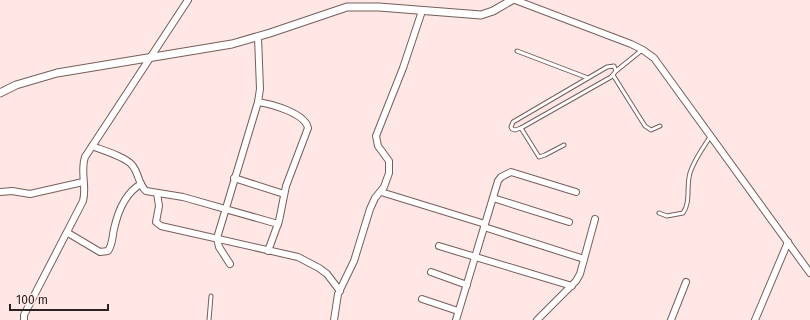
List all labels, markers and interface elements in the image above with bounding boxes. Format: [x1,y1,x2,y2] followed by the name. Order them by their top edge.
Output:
[10,286,108,312] scale bar
[16,293,48,307] text: 100 m

